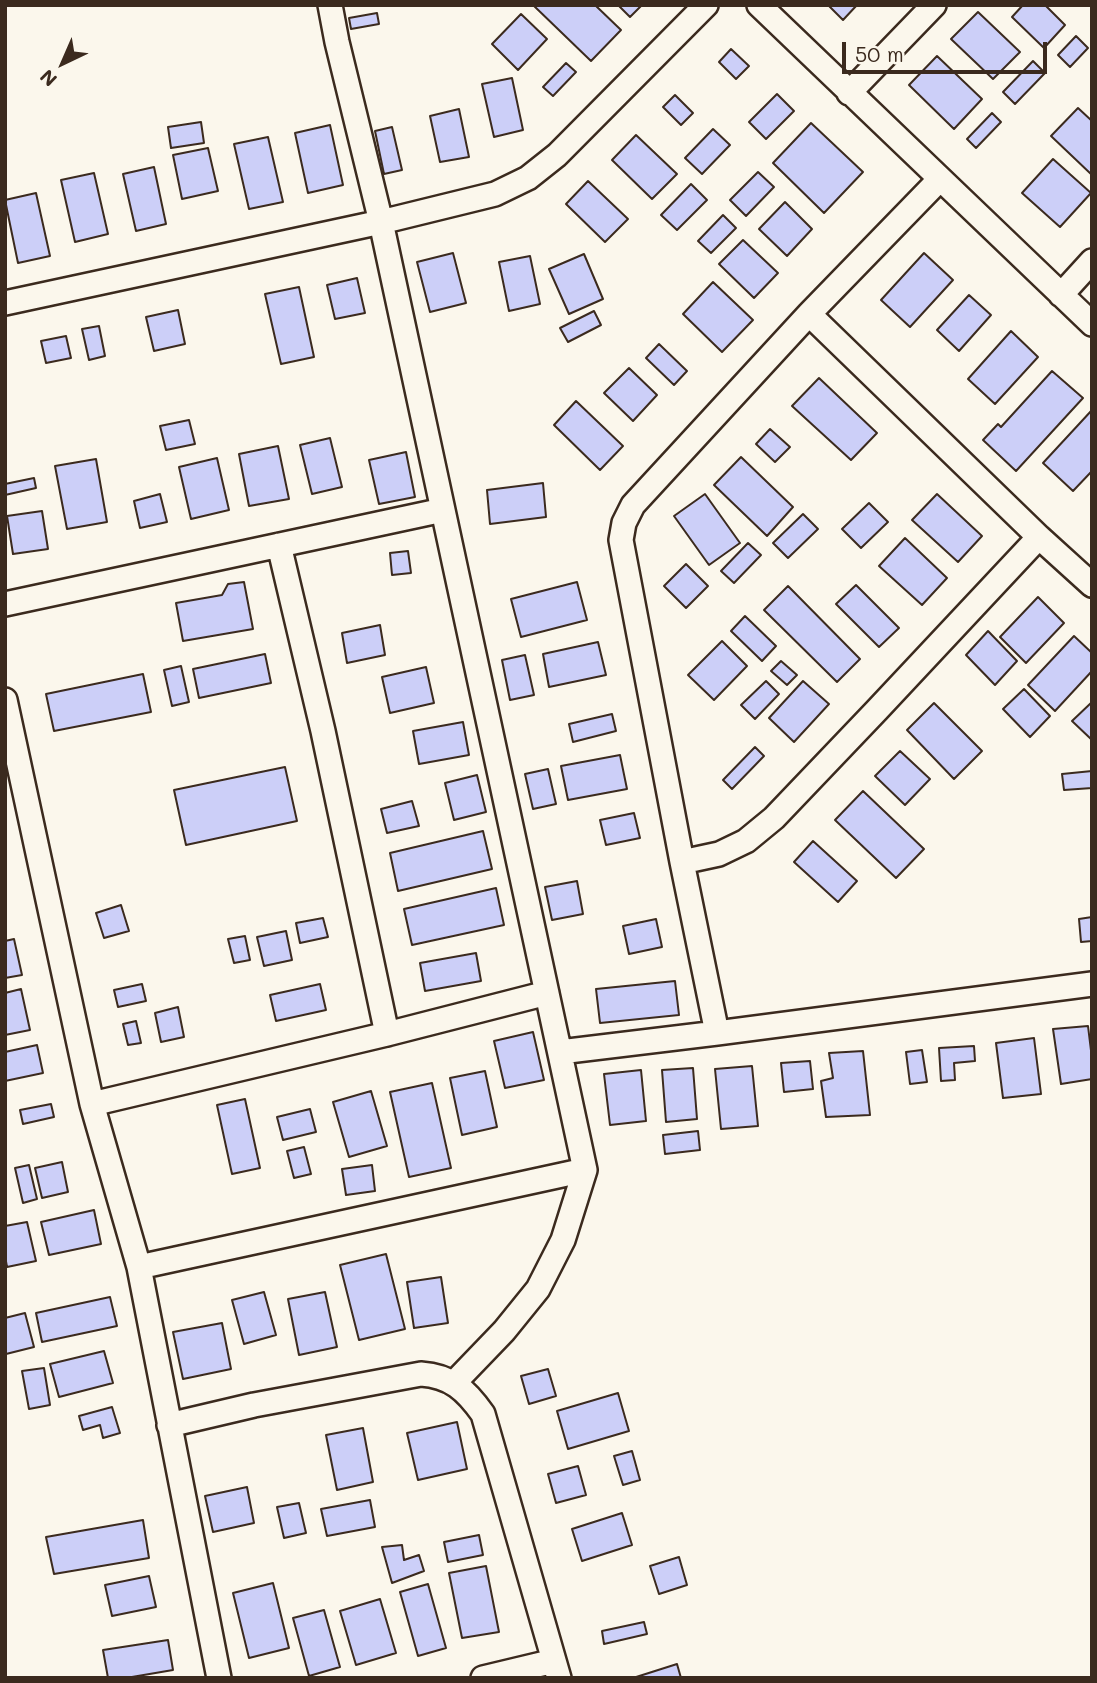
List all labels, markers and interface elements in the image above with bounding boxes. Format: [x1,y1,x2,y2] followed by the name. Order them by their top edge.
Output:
[28,28,98,98] north arrow
[845,28,1050,72] scale bar
[855,40,904,67] text: 50 m
[34,64,62,92] text: N

